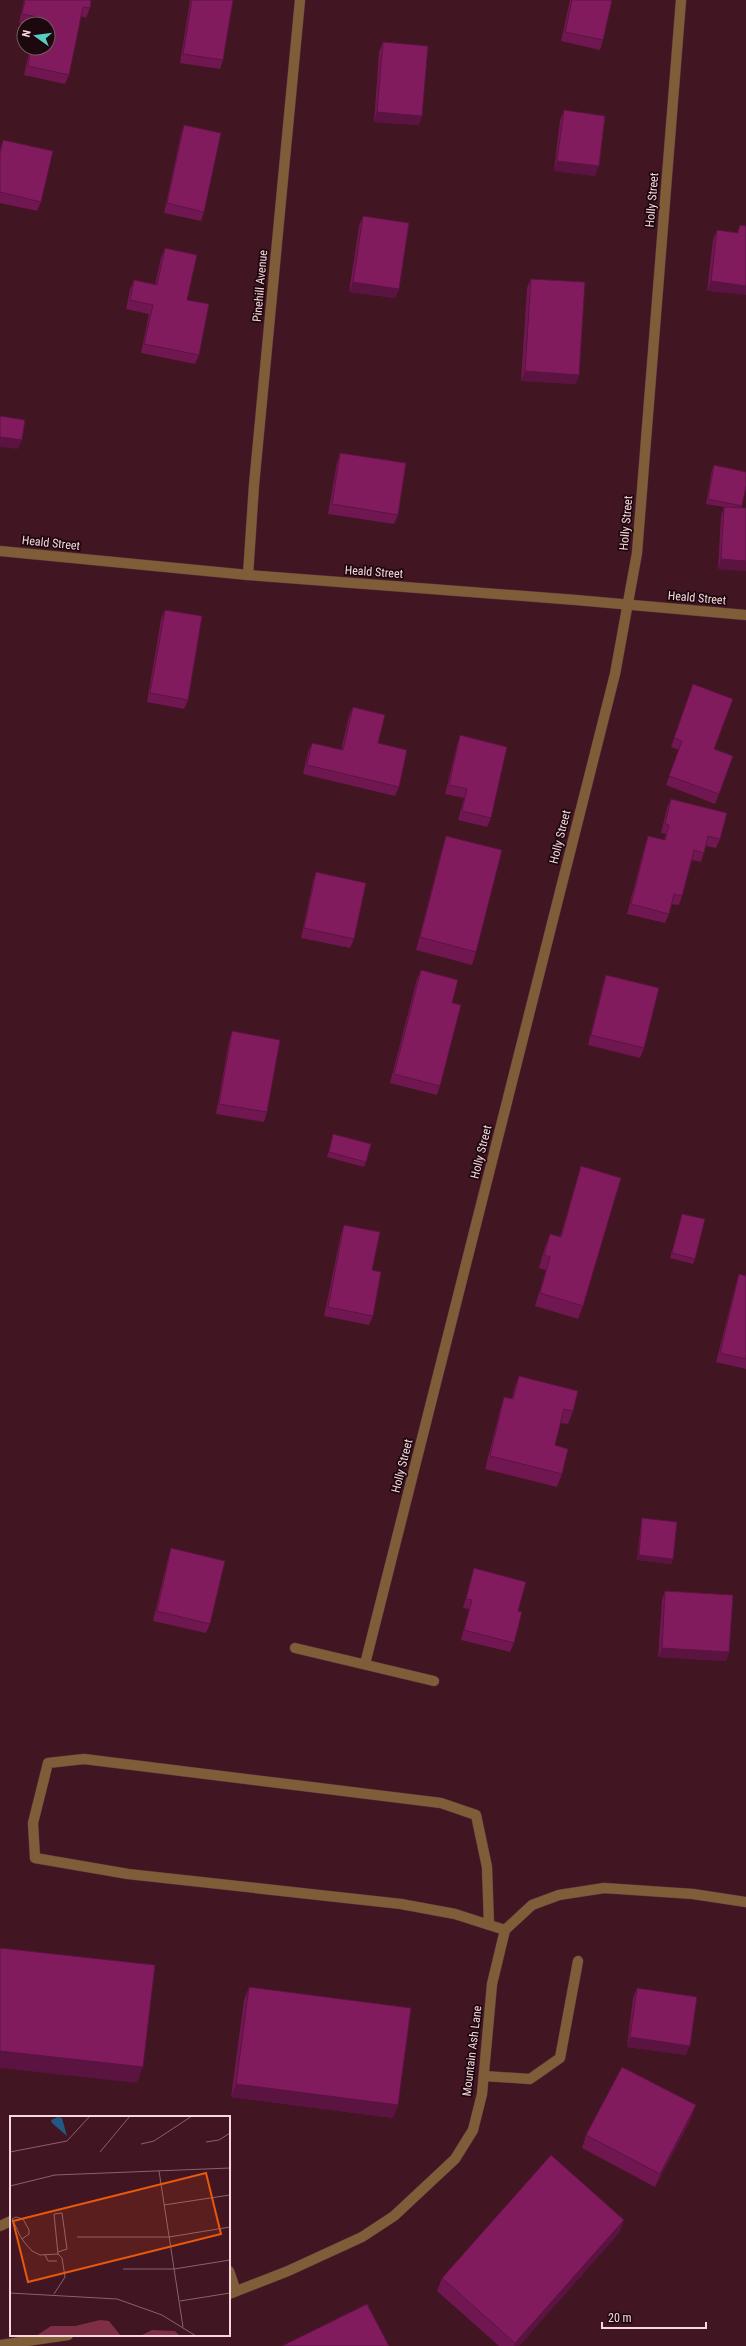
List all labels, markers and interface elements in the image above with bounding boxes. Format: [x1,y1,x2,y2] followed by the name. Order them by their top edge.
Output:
[16,16,56,56] north arrow
[20,29,34,39] text: N
[643,172,661,228] street label: Holly Street
[250,249,270,323] street label: Pinehill Avenue
[617,495,635,551] street label: Holly Street
[21,533,81,553] street label: Heald Street
[344,563,404,581] street label: Heald Street
[667,588,727,608] street label: Heald Street
[547,808,574,865] street label: Holly Street
[468,1123,495,1180] street label: Holly Street
[389,1437,416,1494] street label: Holly Street
[459,2005,485,2097] street label: Mountain Ash Lane
[10,2116,230,2336] inset map
[602,2304,706,2330] scale bar
[608,2311,632,2325] text: 20 m

